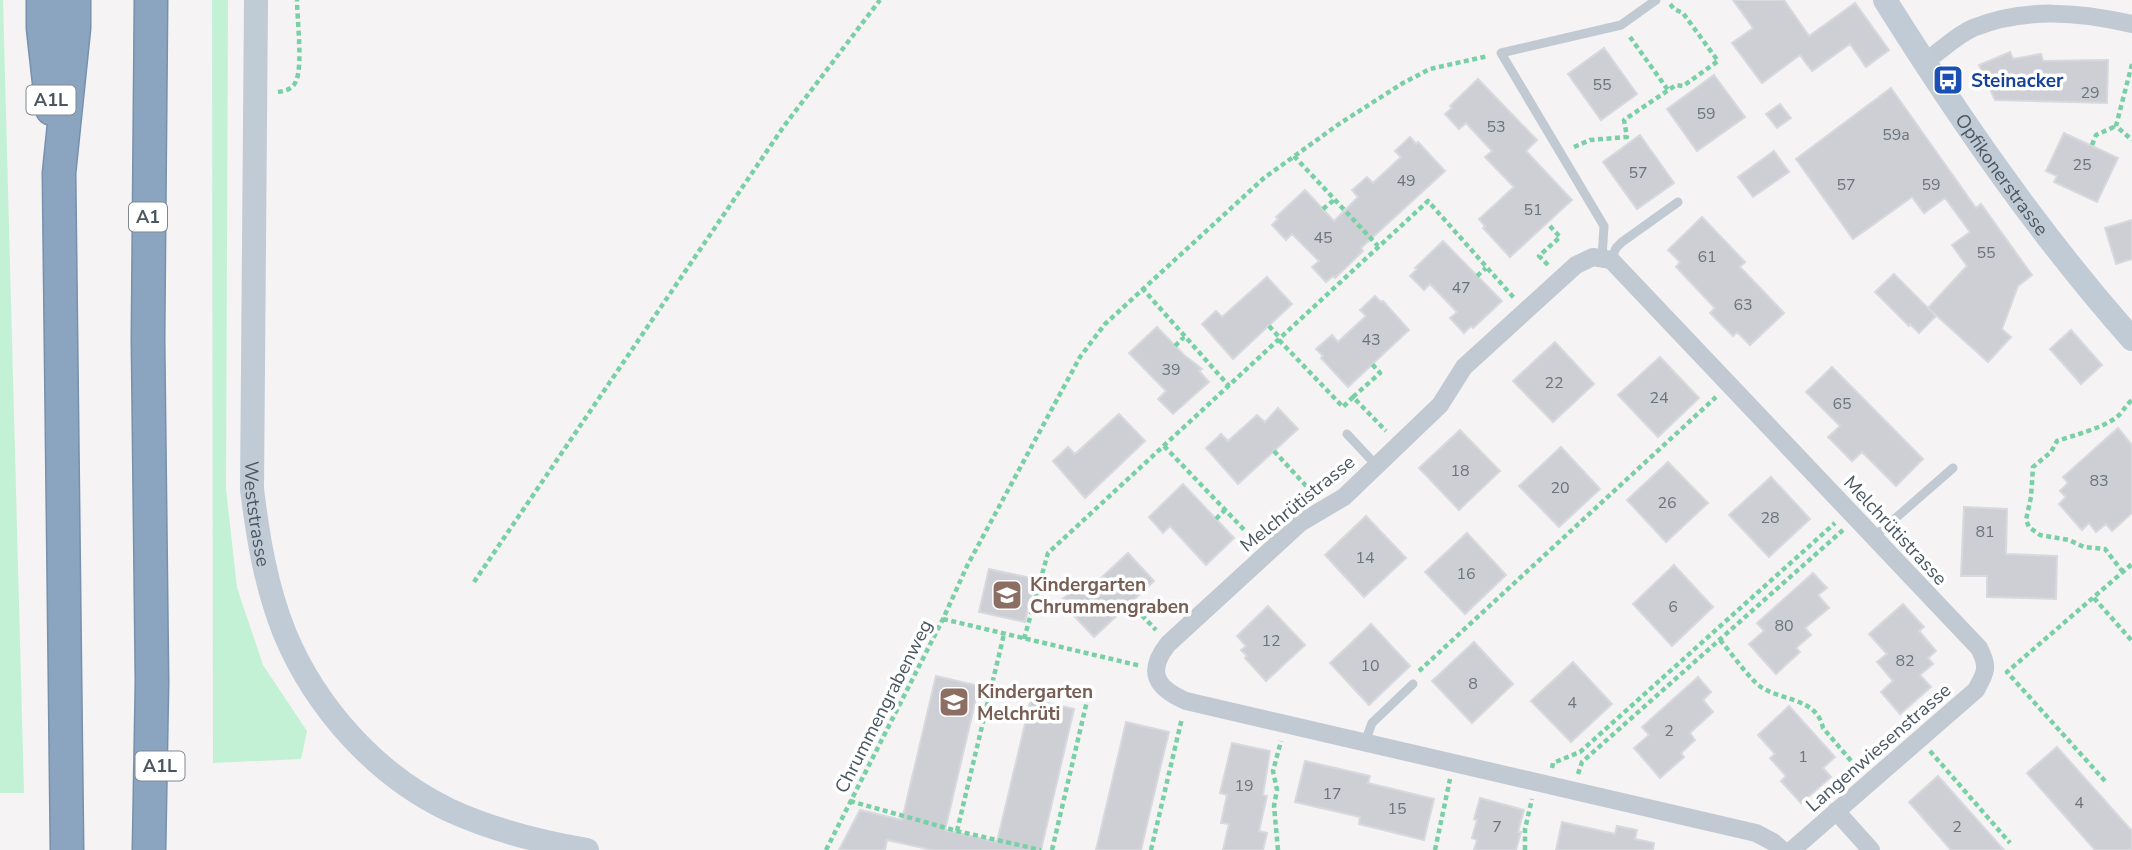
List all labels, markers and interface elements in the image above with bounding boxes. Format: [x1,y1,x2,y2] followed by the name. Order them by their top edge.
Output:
[1931,63,1965,97] bus stop icon: Steinacker
[1971,68,2064,94] place label: Steinacker
[1592,74,1612,96] house number: 55
[2080,82,2100,104] house number: 29
[26,86,76,114] road number: A1L
[1696,103,1716,125] house number: 59
[1949,109,2054,241] street label: Opfikonerstrasse
[1486,116,1506,138] house number: 53
[1882,124,1910,146] house number: 59a
[2072,154,2092,176] house number: 25
[1628,162,1648,184] house number: 57
[1396,170,1416,192] house number: 49
[1836,174,1856,196] house number: 57
[1921,174,1941,196] house number: 59
[1523,199,1543,221] house number: 51
[129,202,167,232] road number: A1
[1313,227,1333,249] house number: 45
[1976,242,1996,264] house number: 55
[1697,246,1717,268] house number: 61
[1451,277,1471,299] house number: 47
[1733,294,1753,316] house number: 63
[1361,329,1381,351] house number: 43
[1161,359,1181,381] house number: 39
[1544,372,1564,394] house number: 22
[1649,387,1669,409] house number: 24
[1832,393,1852,415] house number: 65
[1235,449,1361,558] street label: Melchrütistrasse
[1450,460,1470,482] house number: 18
[238,461,276,569] street label: Weststrasse
[1838,470,1953,591] street label: Melchrütistrasse
[2089,470,2109,492] house number: 83
[1550,477,1570,499] house number: 20
[1657,492,1677,514] house number: 26
[1760,507,1780,529] house number: 28
[1975,521,1995,543] house number: 81
[1355,547,1375,569] house number: 14
[1456,563,1476,585] house number: 16
[1030,572,1189,620] place label: Kindergarten Chrummengraben
[990,578,1024,612] school or university icon: Kindergarten Chrummengraben
[1668,596,1678,618] house number: 6
[829,615,939,798] street label: Chrummengrabenweg
[1774,615,1794,637] house number: 80
[1261,630,1281,652] house number: 12
[1895,650,1915,672] house number: 82
[1360,655,1380,677] house number: 10
[1468,673,1478,695] house number: 8
[1800,677,1957,818] street label: Langenwiesenstrasse
[977,679,1093,727] place label: Kindergarten Melchrüti
[937,685,971,719] school or university icon: Kindergarten Melchrüti
[1567,692,1577,714] house number: 4
[1664,720,1674,742] house number: 2
[1798,746,1808,768] house number: 1
[136,752,184,780] road number: A1L
[1234,775,1254,797] house number: 19
[1322,783,1342,805] house number: 17
[2074,792,2084,814] house number: 4
[1387,798,1407,820] house number: 15
[1492,816,1502,838] house number: 7
[1952,816,1962,838] house number: 2

